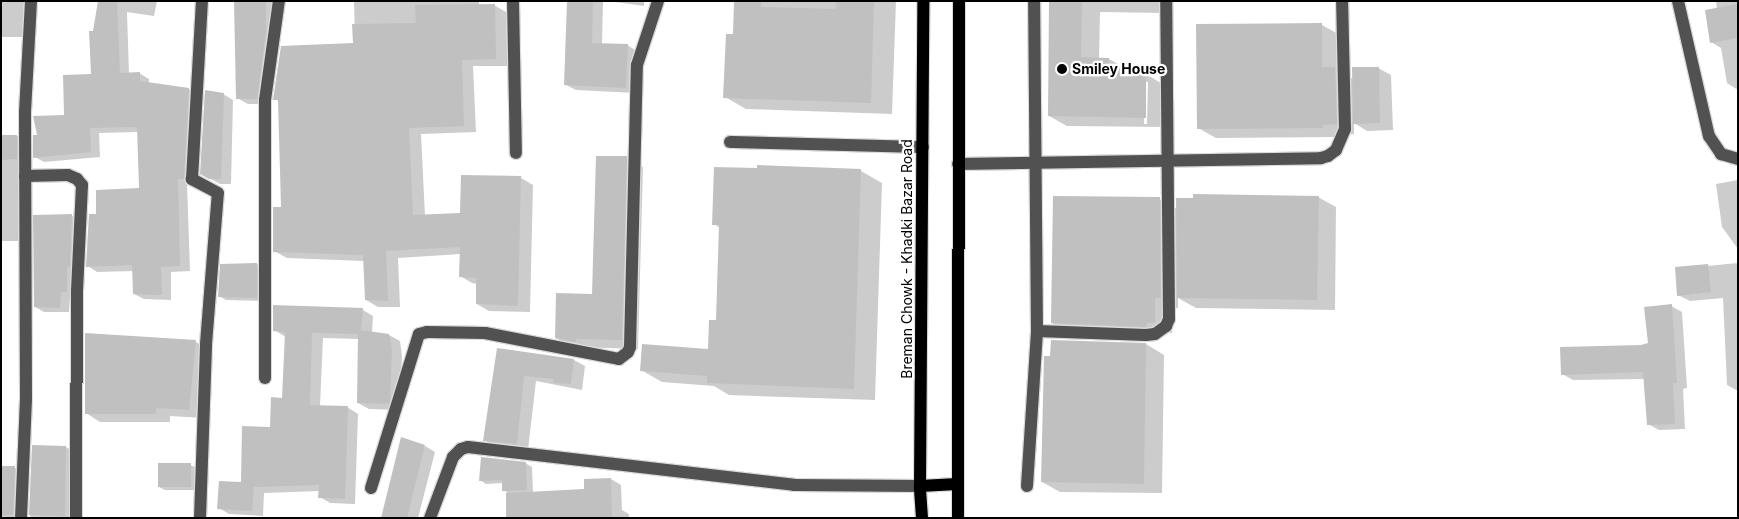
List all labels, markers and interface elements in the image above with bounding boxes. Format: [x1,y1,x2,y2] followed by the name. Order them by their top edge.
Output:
[1072,61,1165,77] place label: Smiley House
[1056,63,1068,75] marker: Smiley House
[899,139,915,379] street label: Breman Chowk - Khadki Bazar Road

